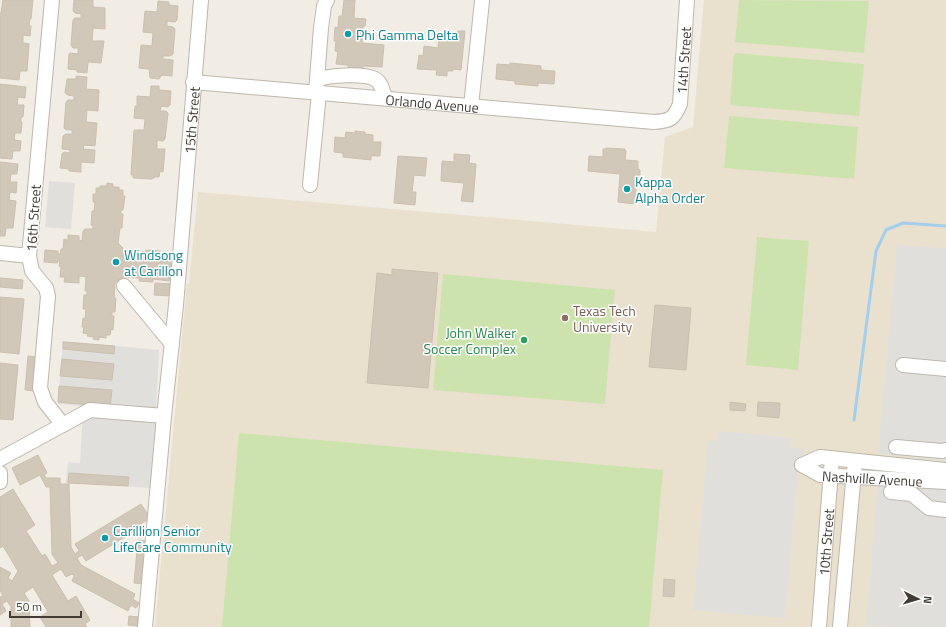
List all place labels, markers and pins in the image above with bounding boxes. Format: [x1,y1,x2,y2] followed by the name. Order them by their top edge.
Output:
[356,24,458,45] place label: Phi Gamma Delta
[343,29,353,39] marker: Phi Gamma Delta
[635,171,705,208] place label: Kappa Alpha Order
[622,184,632,194] marker: Kappa Alpha Order
[124,244,183,281] place label: Windsong at Carillon
[111,257,121,267] marker: Windsong at Carillon
[573,300,636,337] place label: Texas Tech University
[560,313,570,323] marker: Texas Tech University
[423,322,517,359] place label: John Walker Soccer Complex
[519,335,529,345] marker: John Walker Soccer Complex
[113,520,232,557] place label: Carillion Senior LifeCare Community
[100,533,110,543] marker: Carillion Senior LifeCare Community

